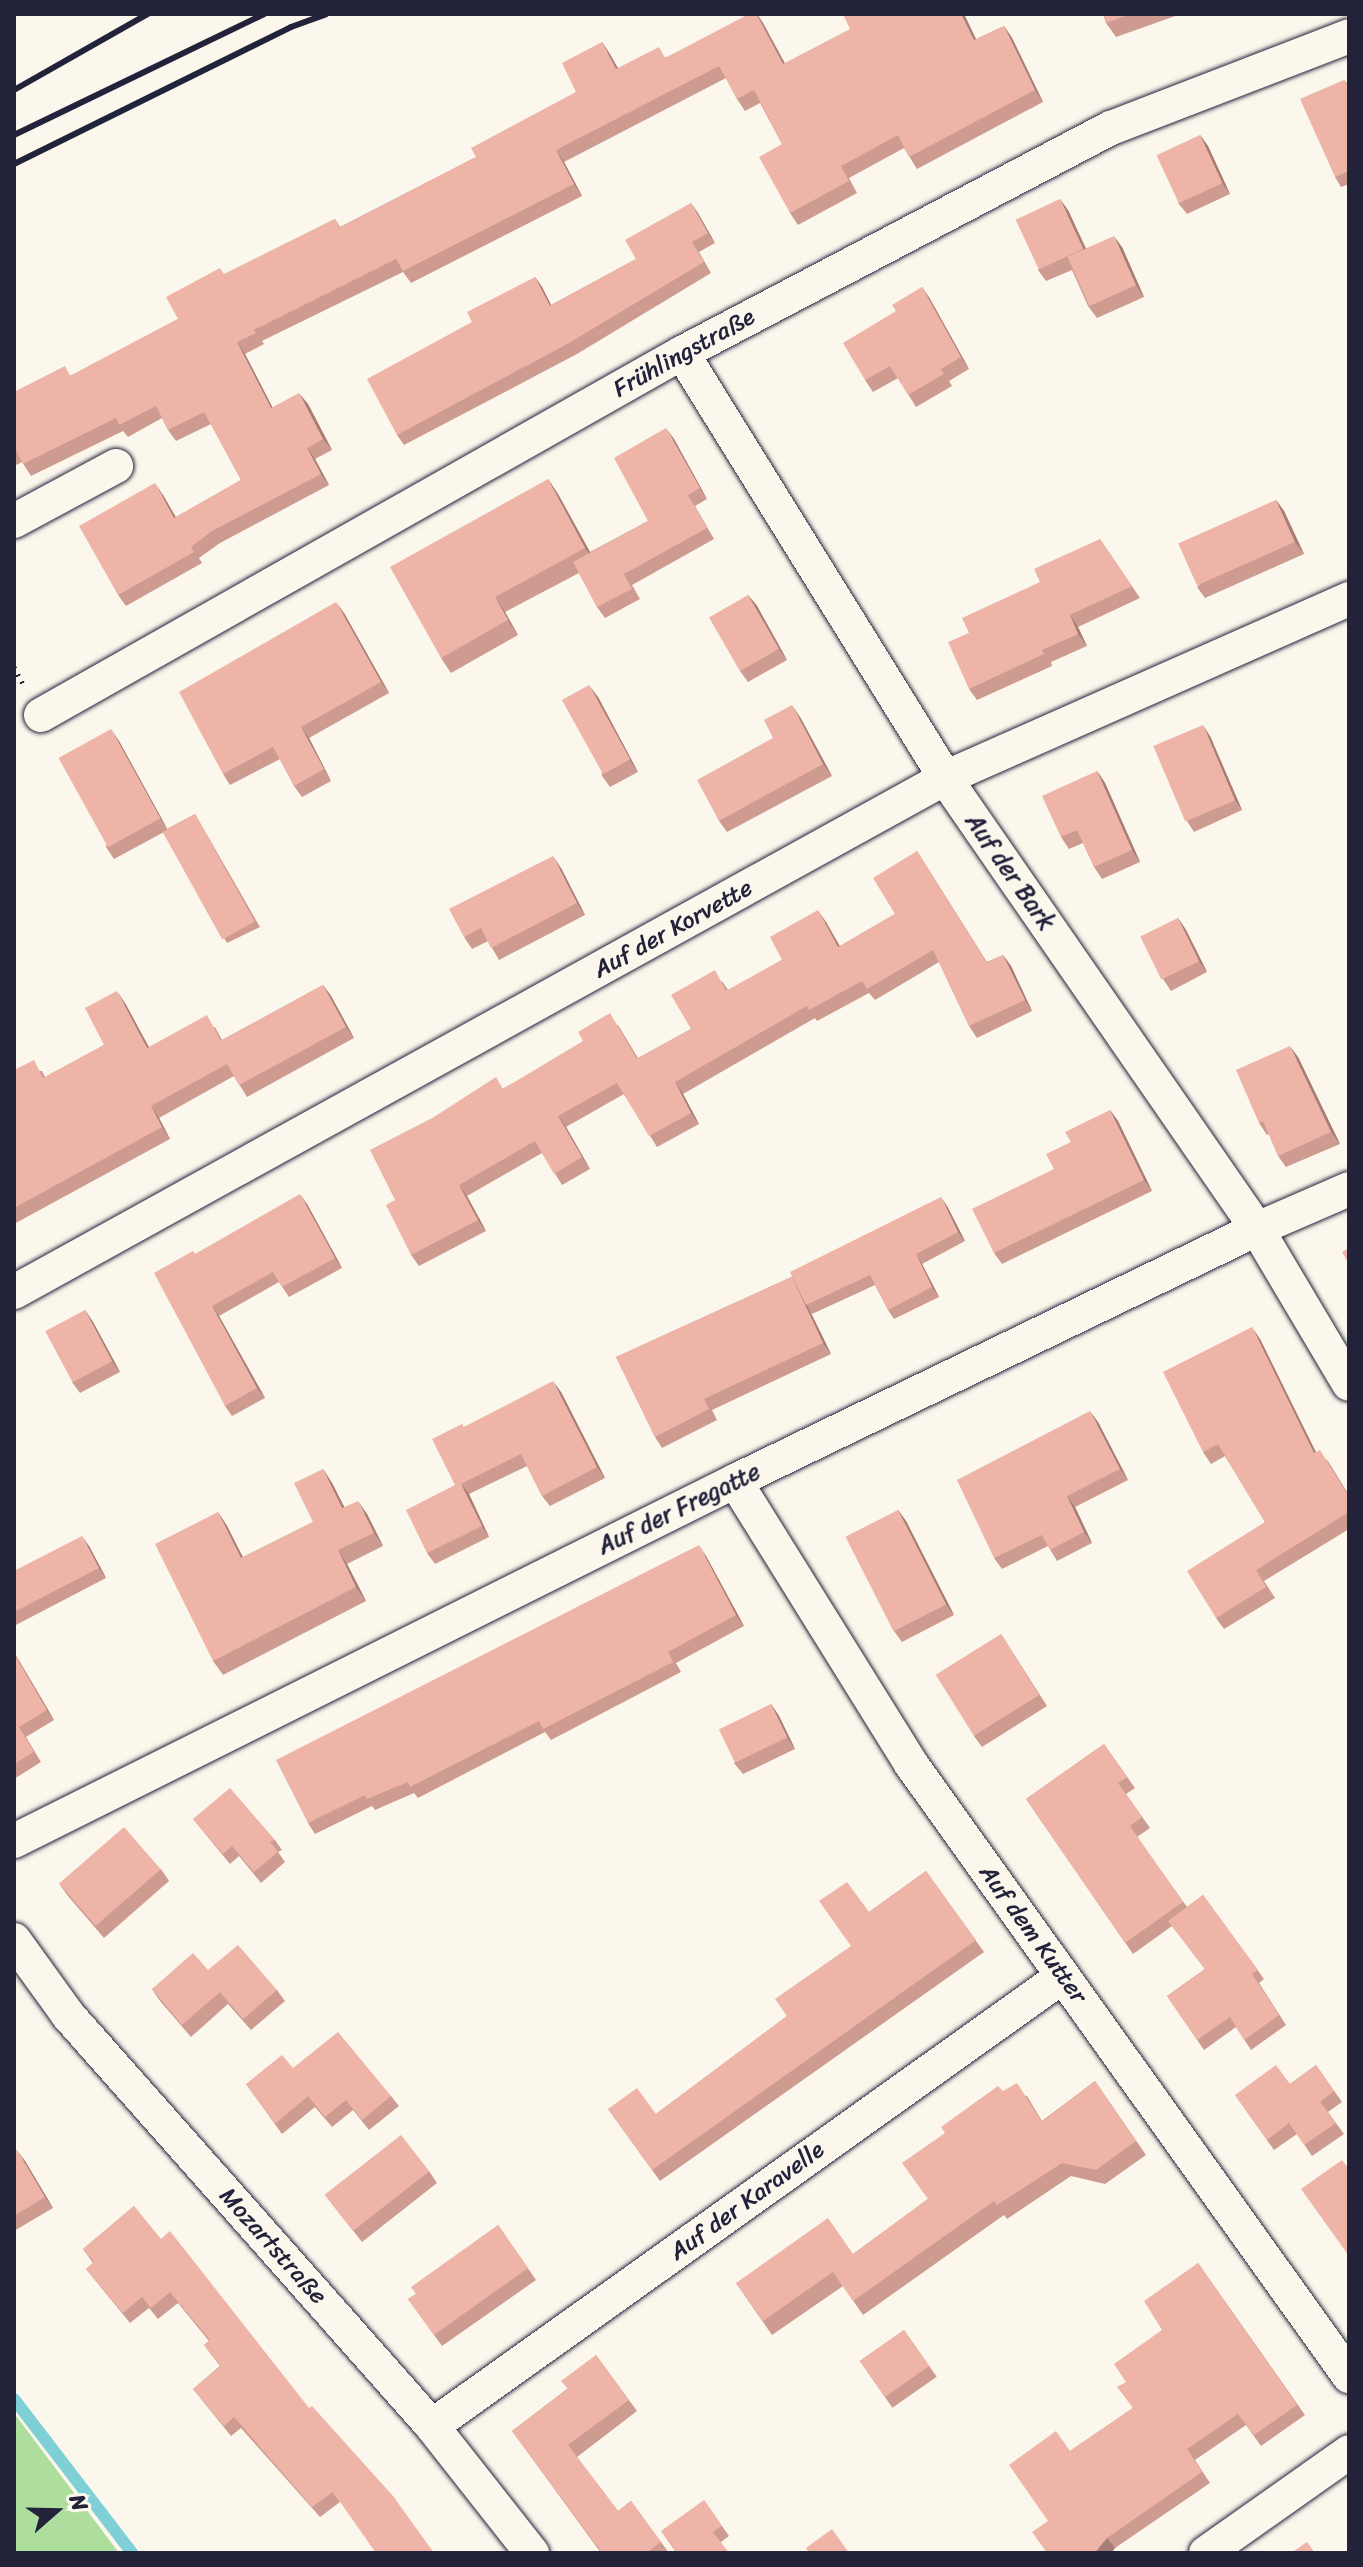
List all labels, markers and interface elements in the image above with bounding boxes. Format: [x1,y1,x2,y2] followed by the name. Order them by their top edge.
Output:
[608,302,760,404] street label: Frühlingstraße
[959,808,1061,936] street label: Auf der Bark
[588,873,758,985] street label: Auf der Korvette
[593,1457,765,1561] street label: Auf der Fregatte
[973,1859,1093,2009] street label: Auf dem Kutter
[664,2135,830,2267] street label: Auf der Karavelle
[213,2182,333,2310] street label: Mozartstraße
[16,2471,96,2551] north arrow
[58,2489,100,2516] text: N

